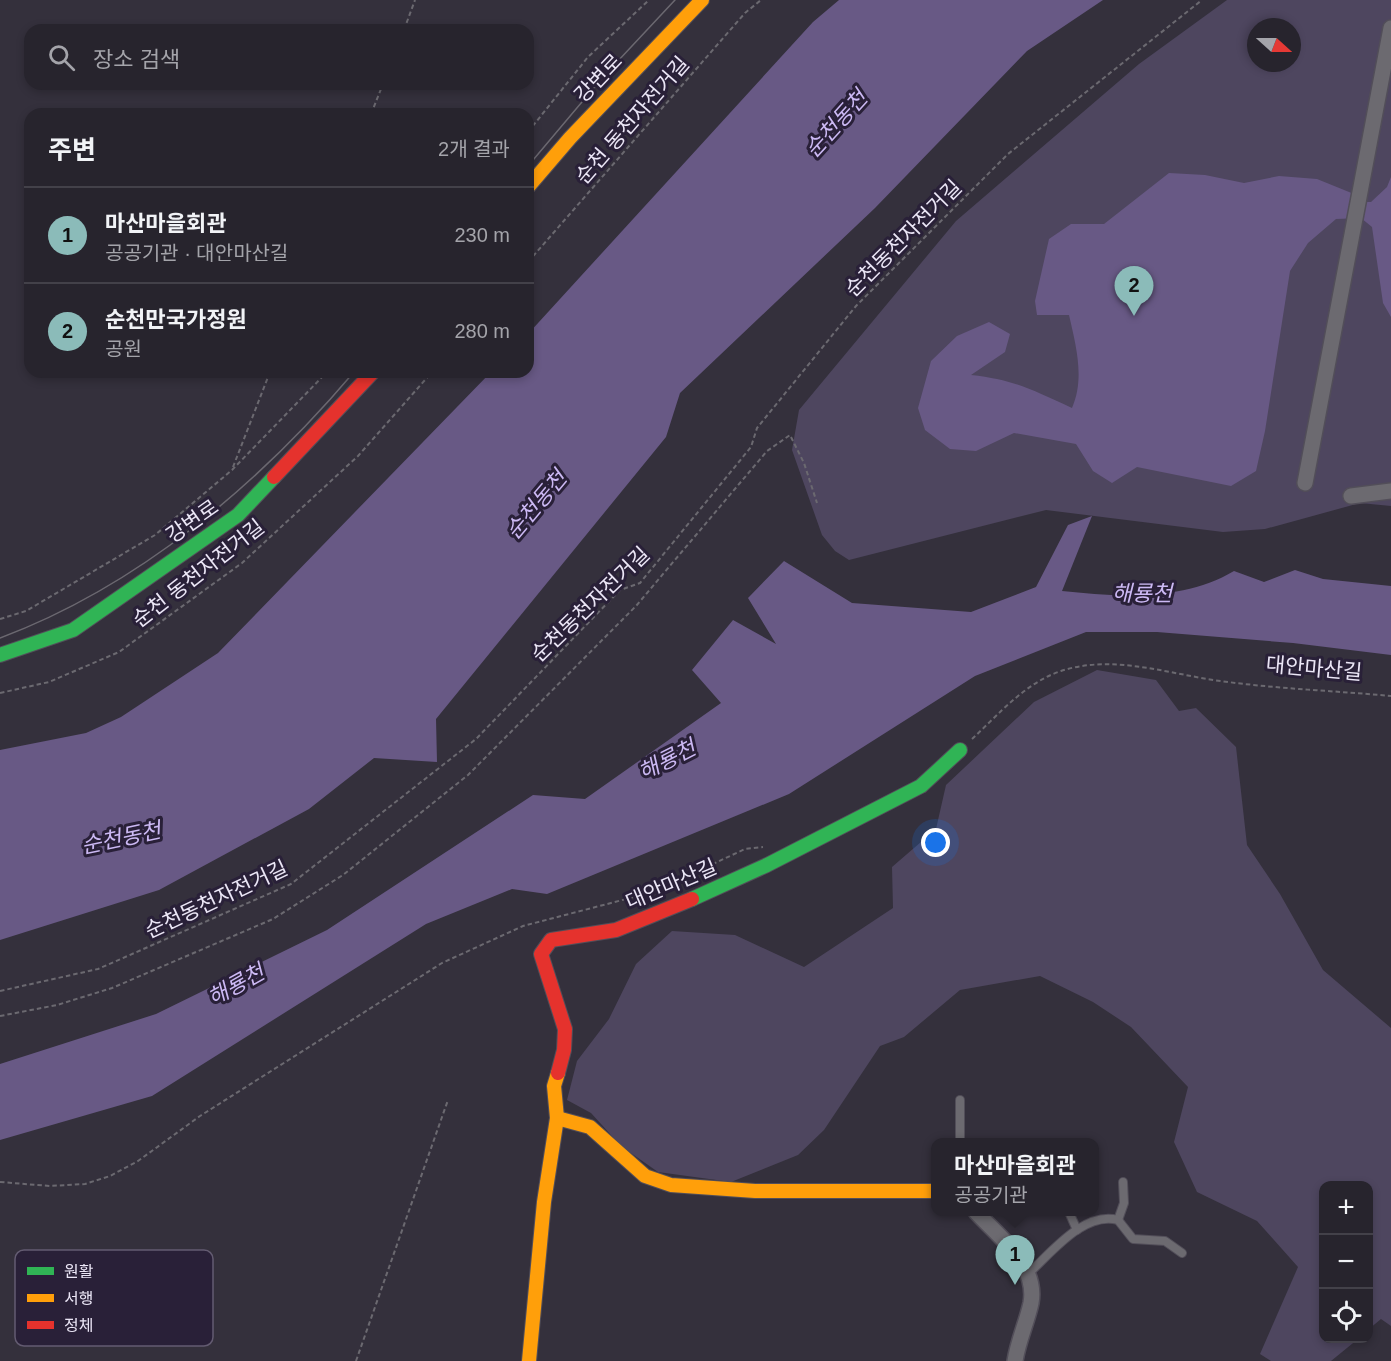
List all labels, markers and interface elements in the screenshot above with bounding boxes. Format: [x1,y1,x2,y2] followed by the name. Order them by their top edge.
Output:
[1247,18,1301,72] north arrow
[24,24,534,90] search box
[45,41,78,74] icon: search
[93,47,180,72] text: 장소 검색
[570,49,626,107] street label: 강변로
[571,52,693,188] street label: 순천 동천자전거길
[800,84,874,162] water label: 순천동천
[48,135,96,165] text: 주변
[438,138,510,160] text: 2개 결과
[840,175,966,301] street label: 순천동천자전거길
[105,211,226,236] text: 마산마을회관
[62,224,73,246] text: 1
[454,224,510,246] text: 230 m
[105,242,288,264] text: 공공기관 · 대안마산길
[1114,266,1154,316] pin: 2
[105,307,247,332] text: 순천만국가정원
[62,320,73,342] text: 2
[454,320,510,342] text: 280 m
[105,338,142,360] text: 공원
[500,464,573,544] water label: 순천동천
[162,495,222,547] street label: 강변로
[128,515,268,631] street label: 순천 동천자전거길
[526,542,654,666] street label: 순천동천자전거길
[1112,581,1175,606] water label: 해룡천
[1265,652,1363,684] street label: 대안마산길
[634,734,702,785] water label: 해룡천
[79,817,166,859] water label: 순천동천
[921,828,950,857] your location
[622,855,720,913] street label: 대안마산길
[141,856,291,942] street label: 순천동천자전거길
[203,958,271,1011] water label: 해룡천
[931,1138,1099,1216] popup
[954,1153,1076,1178] text: 마산마을회관
[1319,1181,1373,1343] map controls
[1319,1181,1373,1235] button: +
[954,1184,1028,1206] text: 공공기관
[1319,1235,1373,1289] button: −
[996,1236,1034,1285] pin: 1
[15,1250,213,1346] legend
[64,1263,94,1280] text: 원활
[1319,1289,1373,1343] button: locate
[64,1290,93,1307] text: 서행
[64,1317,93,1334] text: 정체

